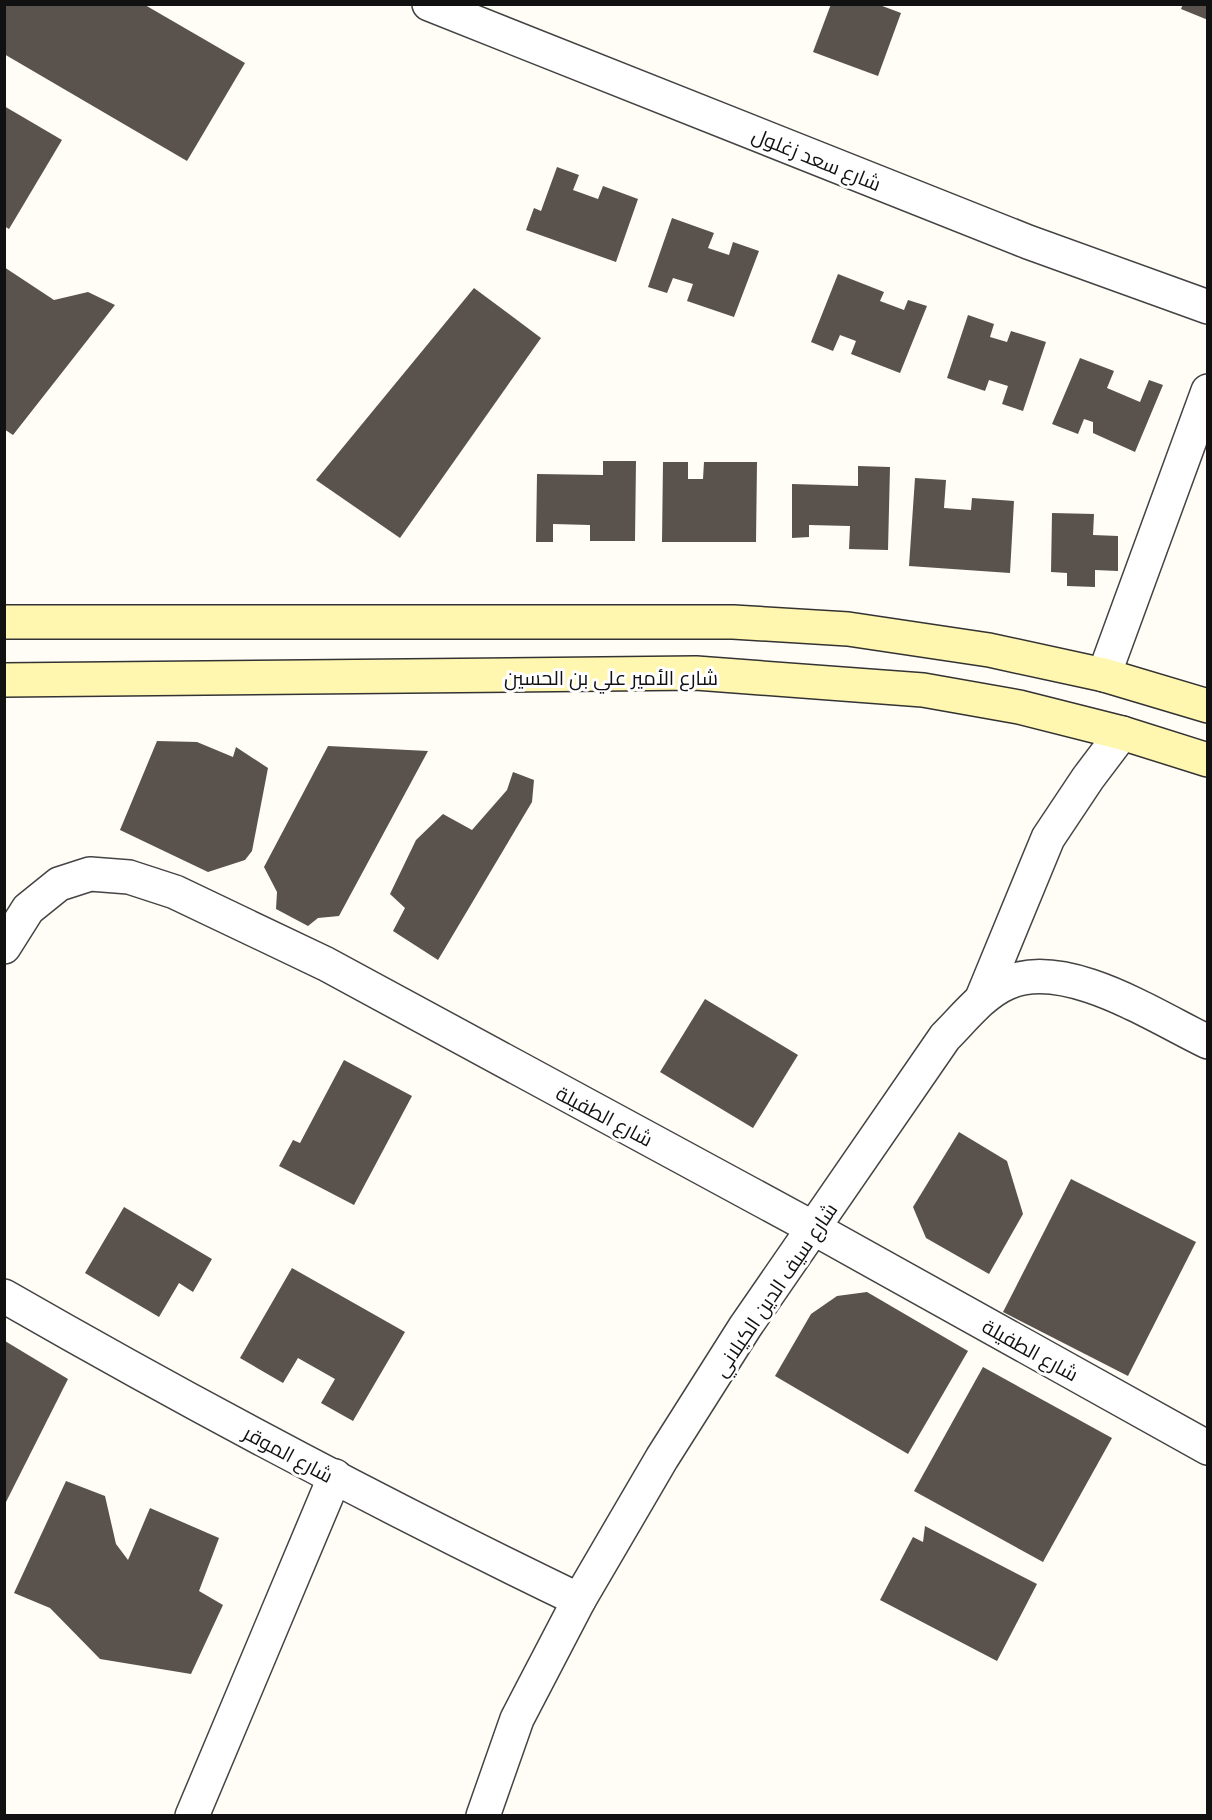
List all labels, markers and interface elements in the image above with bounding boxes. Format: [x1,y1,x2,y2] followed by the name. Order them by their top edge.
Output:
[748,120,885,198] street label: شارع سعد زغلول
[504,663,718,694] street label: شارع الأمير علي بن الحسين
[551,1078,658,1154] street label: شارع الطفيلة
[706,1197,846,1384] street label: شارع سيف الدين الكيلاني
[977,1312,1084,1388] street label: شارع الطفيلة
[238,1418,339,1490] street label: شارع الموقر

